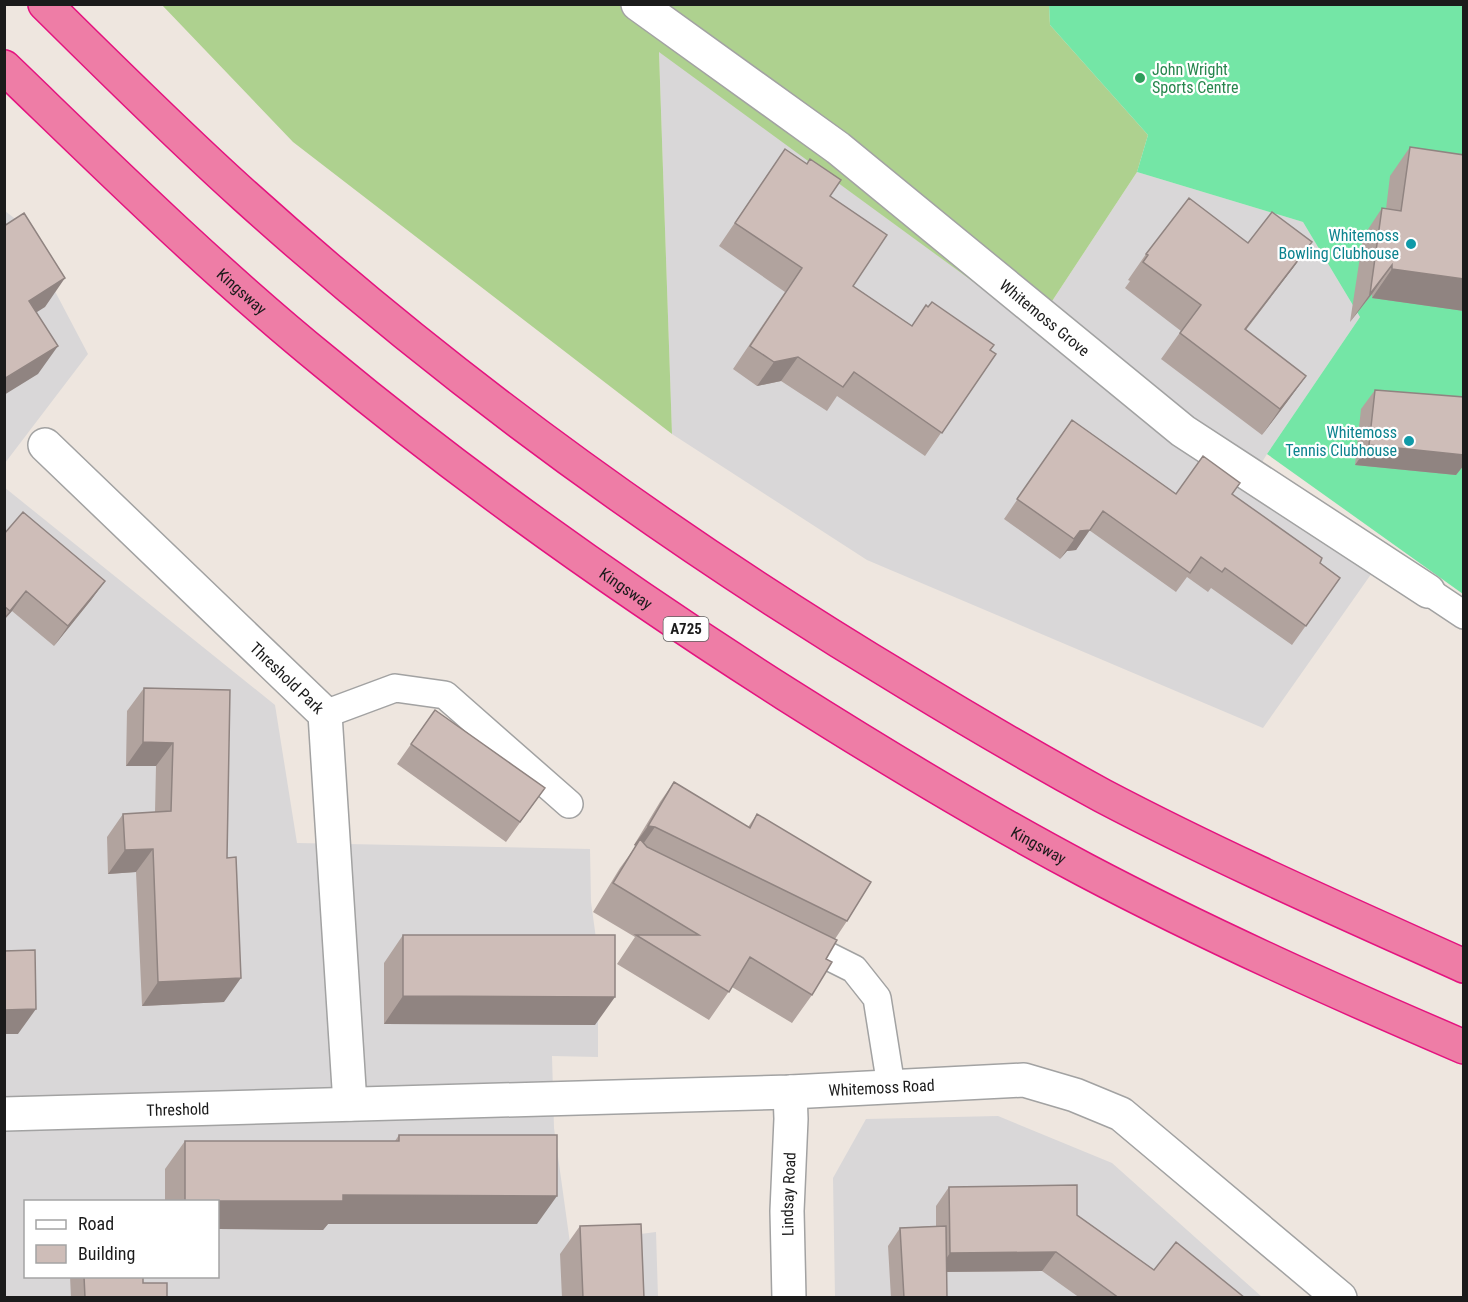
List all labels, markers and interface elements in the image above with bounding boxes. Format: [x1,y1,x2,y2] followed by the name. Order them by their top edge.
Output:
[1152,60,1238,97] place label: John Wright Sports Centre
[1133,71,1147,85] marker: John Wright Sports Centre
[1279,226,1399,263] place label: Whitemoss Bowling Clubhouse
[1404,237,1418,251] marker: Whitemoss Bowling Clubhouse
[213,265,271,319] street label: Kingsway
[996,276,1093,360] street label: Whitemoss Grove
[1285,423,1397,460] place label: Whitemoss Tennis Clubhouse
[1402,434,1416,448] marker: Whitemoss Tennis Clubhouse
[596,564,656,614] street label: Kingsway
[664,617,708,641] road number: A725
[246,638,328,719] street label: Threshold Park
[1008,823,1070,868] street label: Kingsway
[828,1076,935,1100] street label: Whitemoss Road
[146,1099,210,1120] street label: Threshold
[778,1152,800,1236] street label: Lindsay Road
[24,1200,219,1278] legend
[78,1213,114,1234] text: Road
[78,1243,135,1264] text: Building

